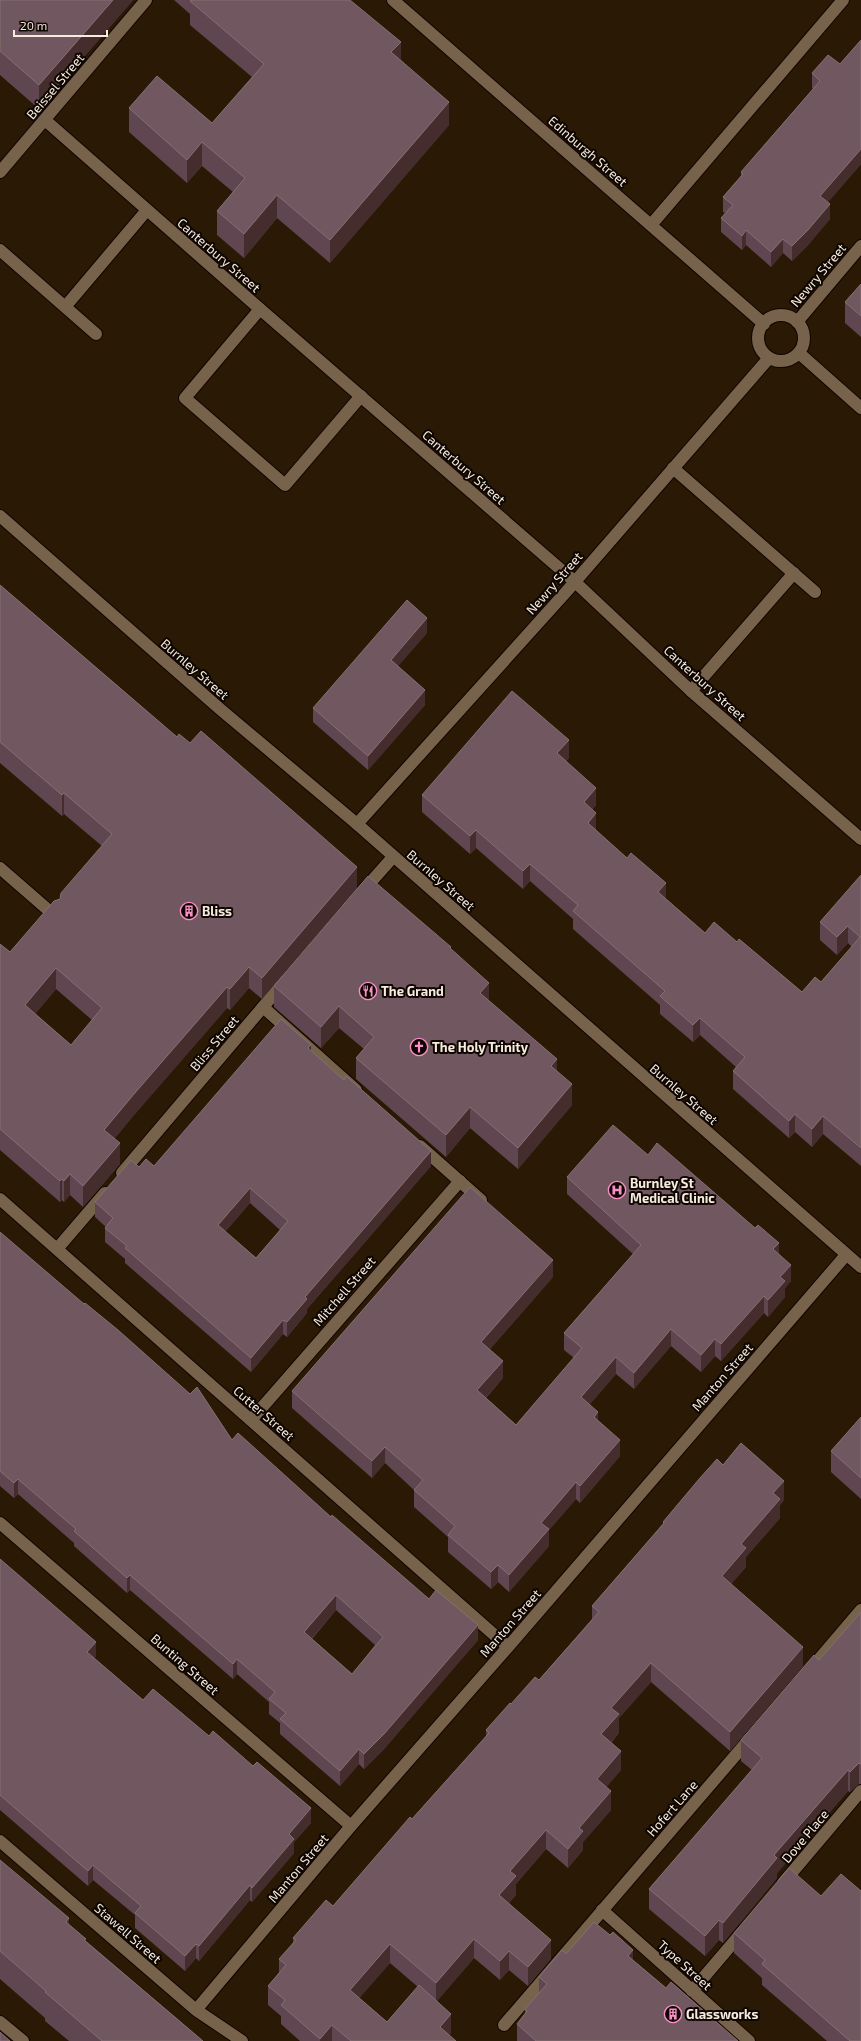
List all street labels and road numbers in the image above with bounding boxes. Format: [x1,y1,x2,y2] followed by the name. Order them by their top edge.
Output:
[23,50,87,122] street label: Beissel Street
[545,112,631,190] street label: Edinburgh Street
[174,215,264,295] street label: Canterbury Street
[787,240,849,310] street label: Newry Street
[419,427,509,507] street label: Canterbury Street
[522,548,586,618] street label: Newry Street
[158,635,232,703] street label: Burnley Street
[661,642,749,724] street label: Canterbury Street
[404,846,478,914] street label: Burnley Street
[186,1012,242,1074] street label: Bliss Street
[647,1060,721,1128] street label: Burnley Street
[309,1253,379,1329] street label: Mitchell Street
[688,1340,756,1414] street label: Manton Street
[230,1382,298,1444] street label: Cutter Street
[476,1586,544,1660] street label: Manton Street
[148,1630,222,1698] street label: Bunting Street
[643,1777,701,1839] street label: Hofert Lane
[778,1806,832,1866] street label: Dove Place
[265,1830,331,1906] street label: Manton Street
[91,1900,165,1966] street label: Stawell Street
[655,1937,715,1993] street label: Type Street

